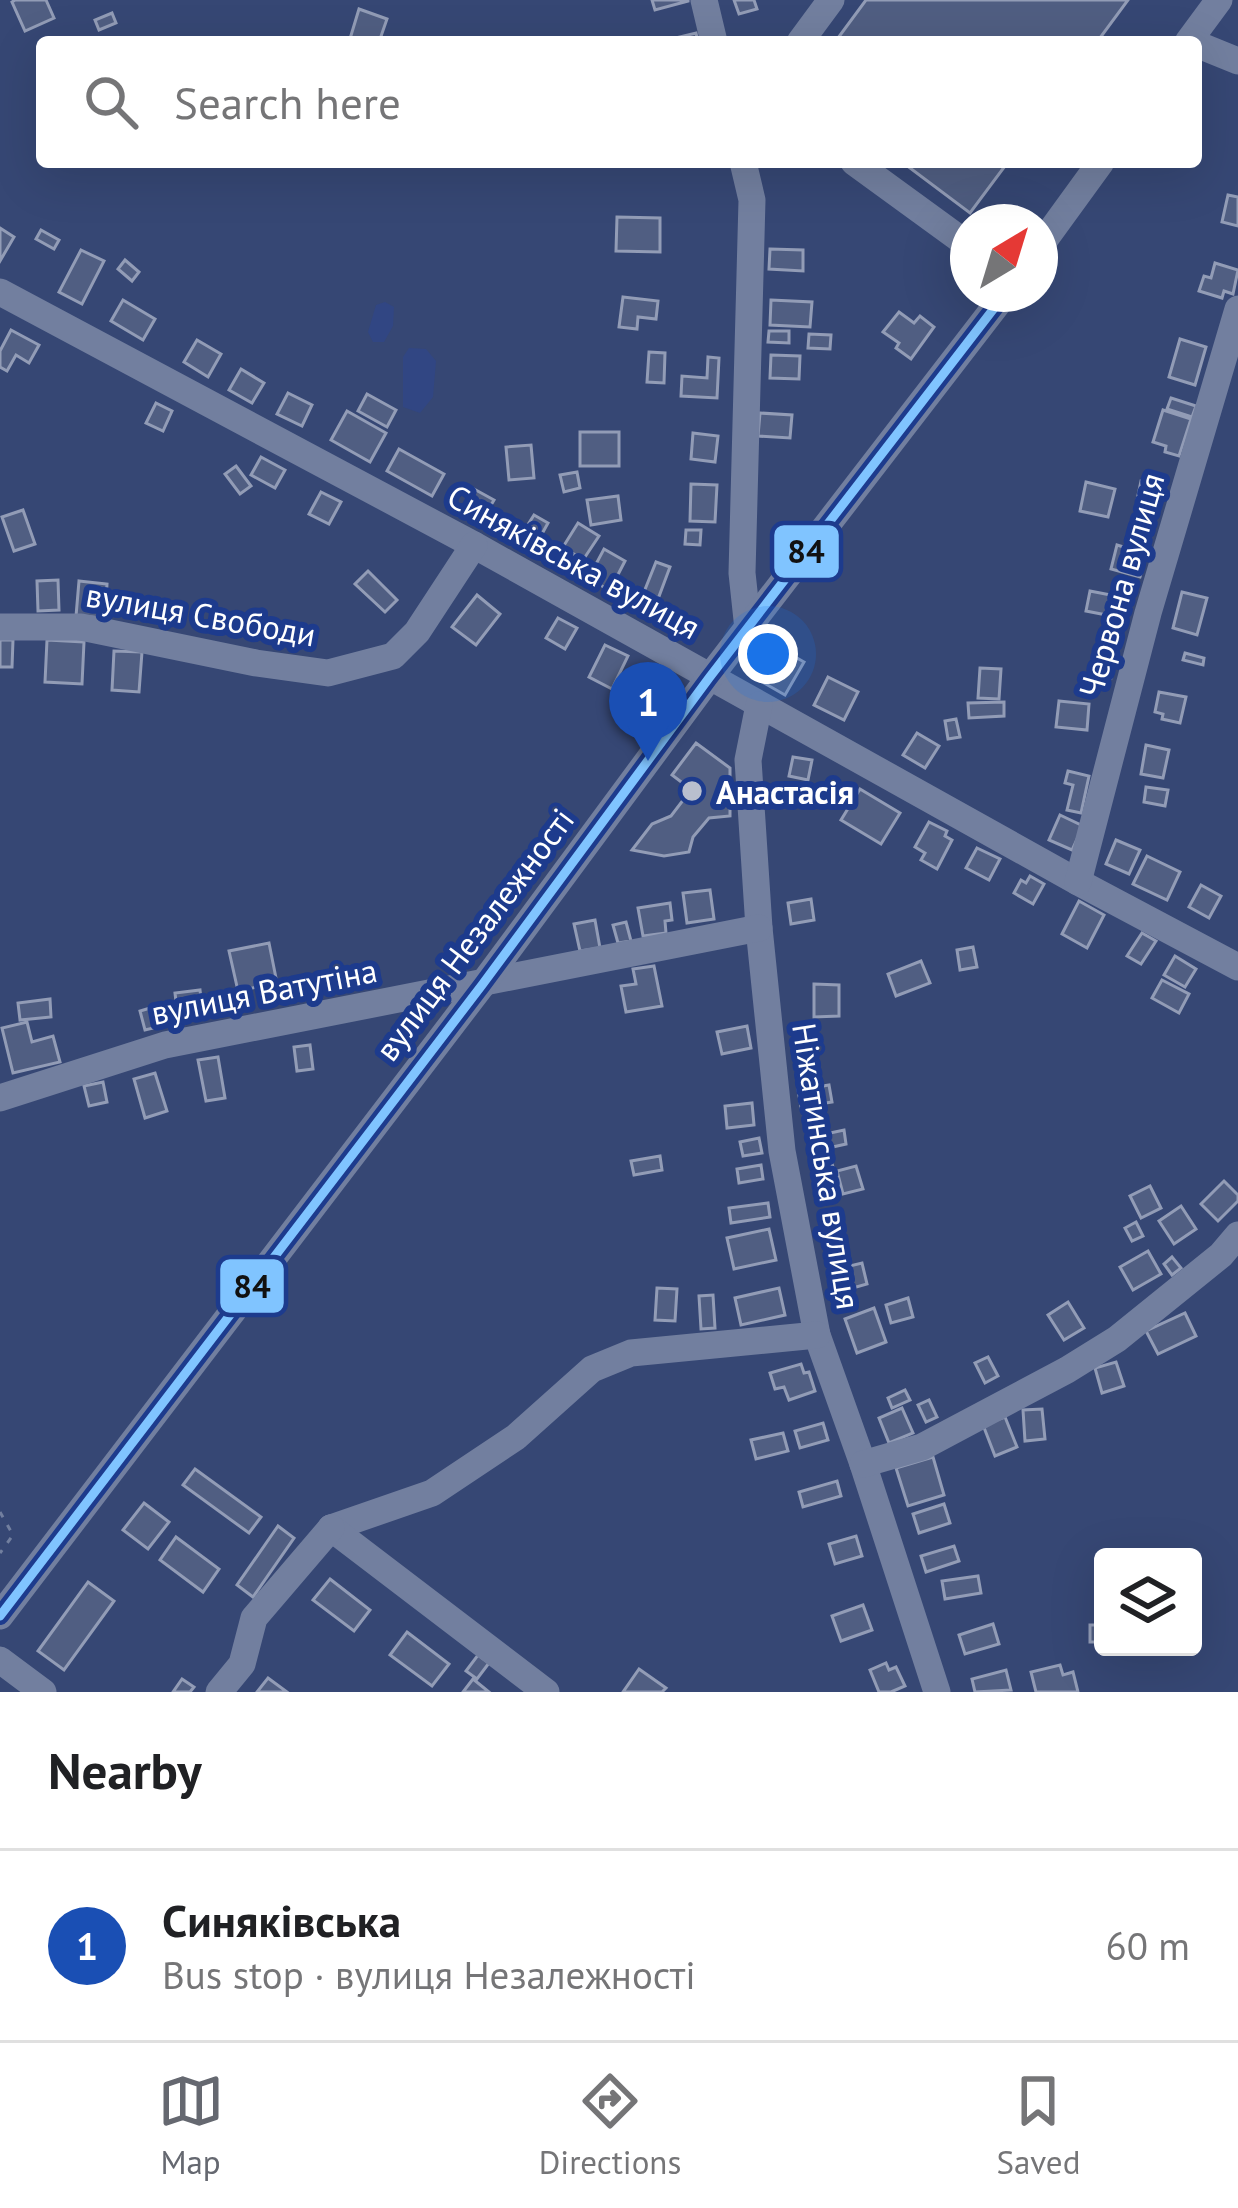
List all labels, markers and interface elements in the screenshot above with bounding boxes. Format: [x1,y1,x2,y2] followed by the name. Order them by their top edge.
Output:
[36,36,1202,168] search box
[78,69,144,135] icon: search
[174,73,401,131] text: Search here
[950,204,1058,312] north arrow
[1068,468,1174,702] street label: Червона вулиця
[440,474,708,648] street label: Синяківська вулиця
[772,523,841,580] line badge: 84
[787,529,825,572] text: 84
[83,573,319,655] street label: вулиця Свободи
[738,624,798,684] your location
[609,662,687,761] pin: 1
[716,770,854,813] place label: Анастасія
[679,778,705,804] marker: Анастасія
[365,799,583,1069] street label: вулиця Незалежності
[148,948,380,1034] street label: вулиця Ватутіна
[783,1020,871,1312] street label: Ніжатинська вулиця
[218,1257,286,1315] line badge: 84
[233,1264,271,1307] text: 84
[1094,1548,1202,1656] map controls
[1094,1548,1202,1656] button: layers
[48,1737,202,1803] text: Nearby
[162,1891,401,1949] text: Синяківська
[76,1920,98,1971] text: 1
[1105,1920,1190,1971] text: 60 m
[162,1949,696,2000] text: Bus stop · вулиця Незалежності
[158,2068,224,2183] tab: Map
[539,2068,681,2183] tab: Directions
[996,2068,1080,2183] tab: Saved

